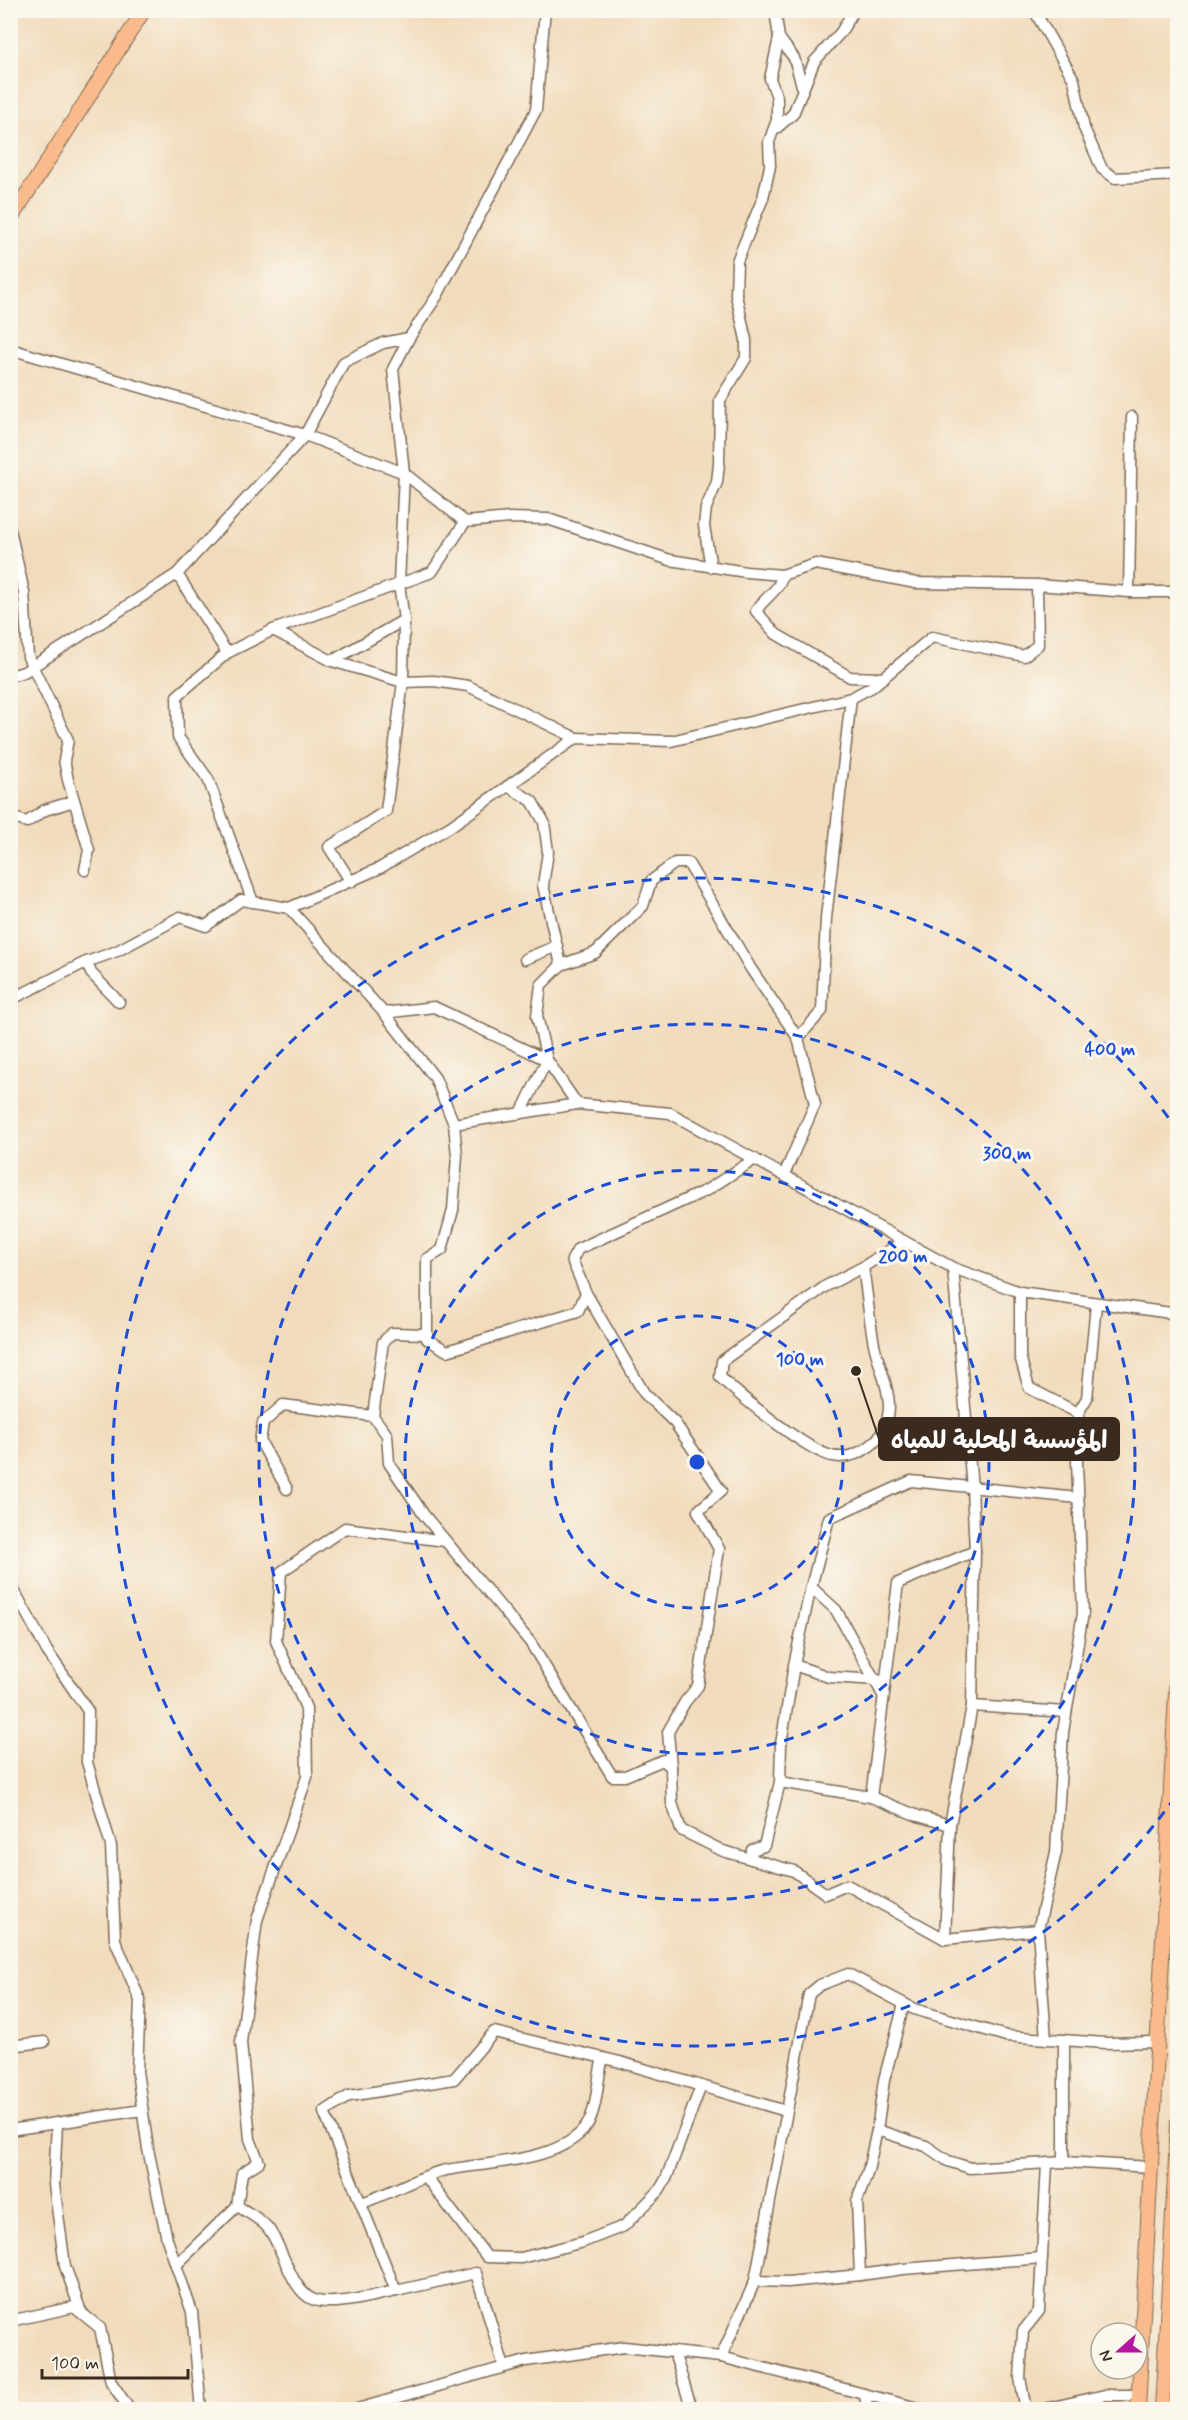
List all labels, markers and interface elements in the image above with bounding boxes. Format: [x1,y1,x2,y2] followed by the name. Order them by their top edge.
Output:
[1085,1038,1135,1062] text: 400 m
[983,1142,1031,1166] text: 300 m
[878,1245,928,1269] text: 200 m
[776,1348,824,1372] text: 100 m
[879,1418,1119,1460] callout: المؤسسة المحلية للمياه
[891,1426,1107,1457] text: المؤسسة المحلية للمياه
[687,1452,707,1472] centre of rings
[1089,2321,1149,2381] north arrow
[42,2342,188,2380] scale bar
[1095,2347,1118,2365] text: N
[51,2352,99,2376] text: 100 m

